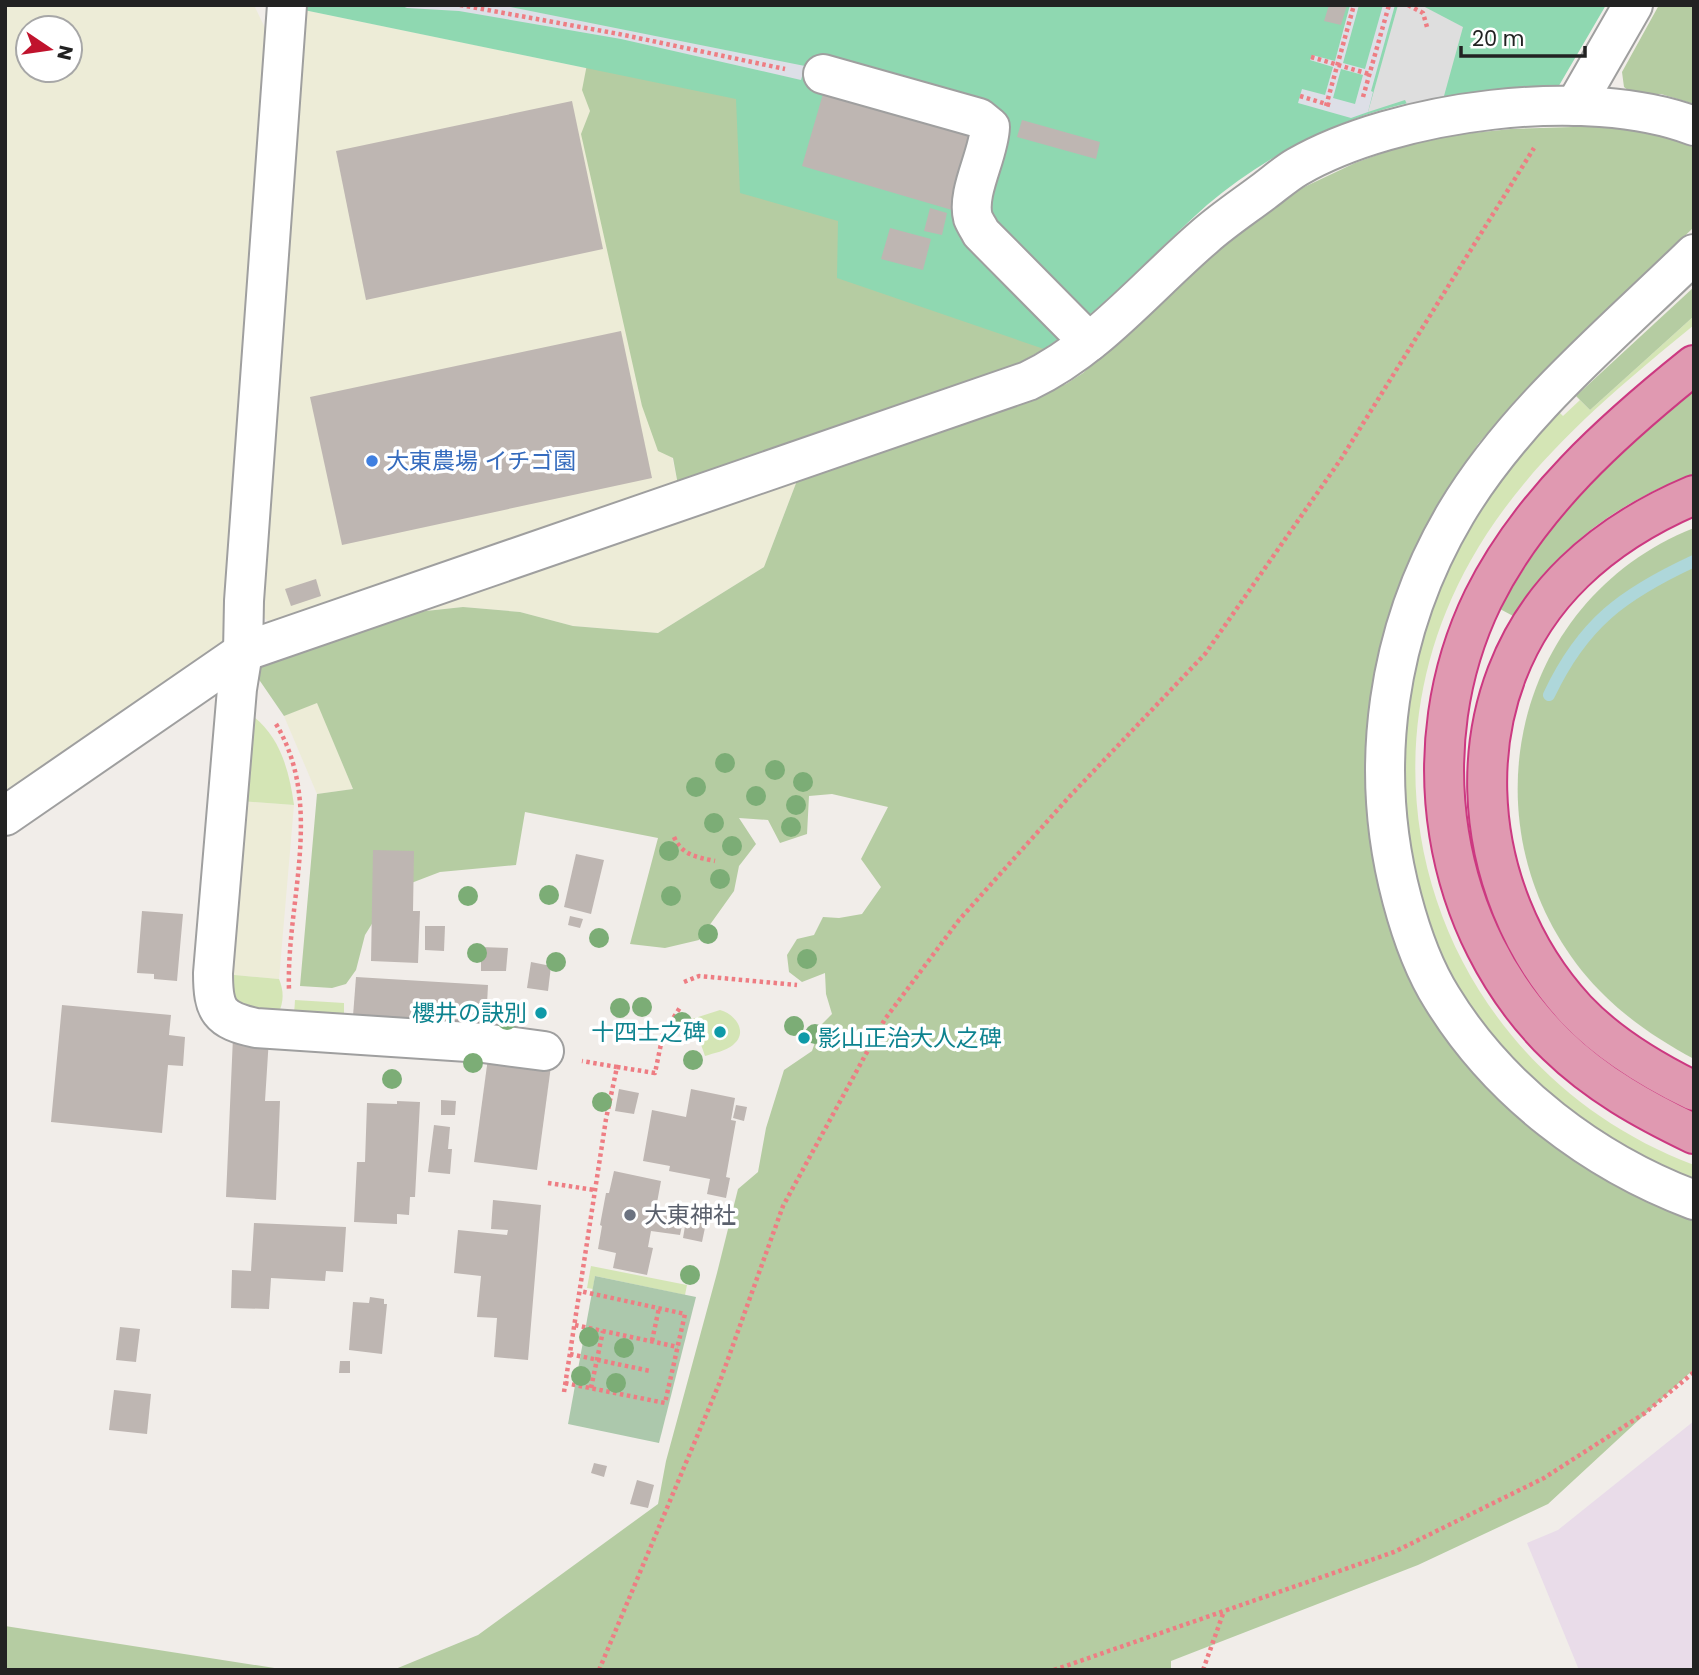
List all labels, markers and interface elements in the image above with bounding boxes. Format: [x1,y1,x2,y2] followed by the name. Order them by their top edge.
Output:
[14,14,84,84] north arrow
[1461,14,1585,58] scale bar
[1472,24,1525,53] text: 20 m
[50,43,80,63] text: N
[386,445,576,477] place label: 大東農場 イチゴ園
[364,453,380,469] marker: 大東農場 イチゴ園
[412,997,527,1029] place label: 櫻井の訣別
[533,1005,549,1021] marker: 櫻井の訣別
[591,1016,706,1048] place label: 十四士之碑
[818,1022,1002,1054] place label: 影山正治大人之碑
[712,1024,728,1040] marker: 十四士之碑
[796,1030,812,1046] marker: 影山正治大人之碑
[644,1199,736,1231] place label: 大東神社
[622,1207,638,1223] marker: 大東神社

